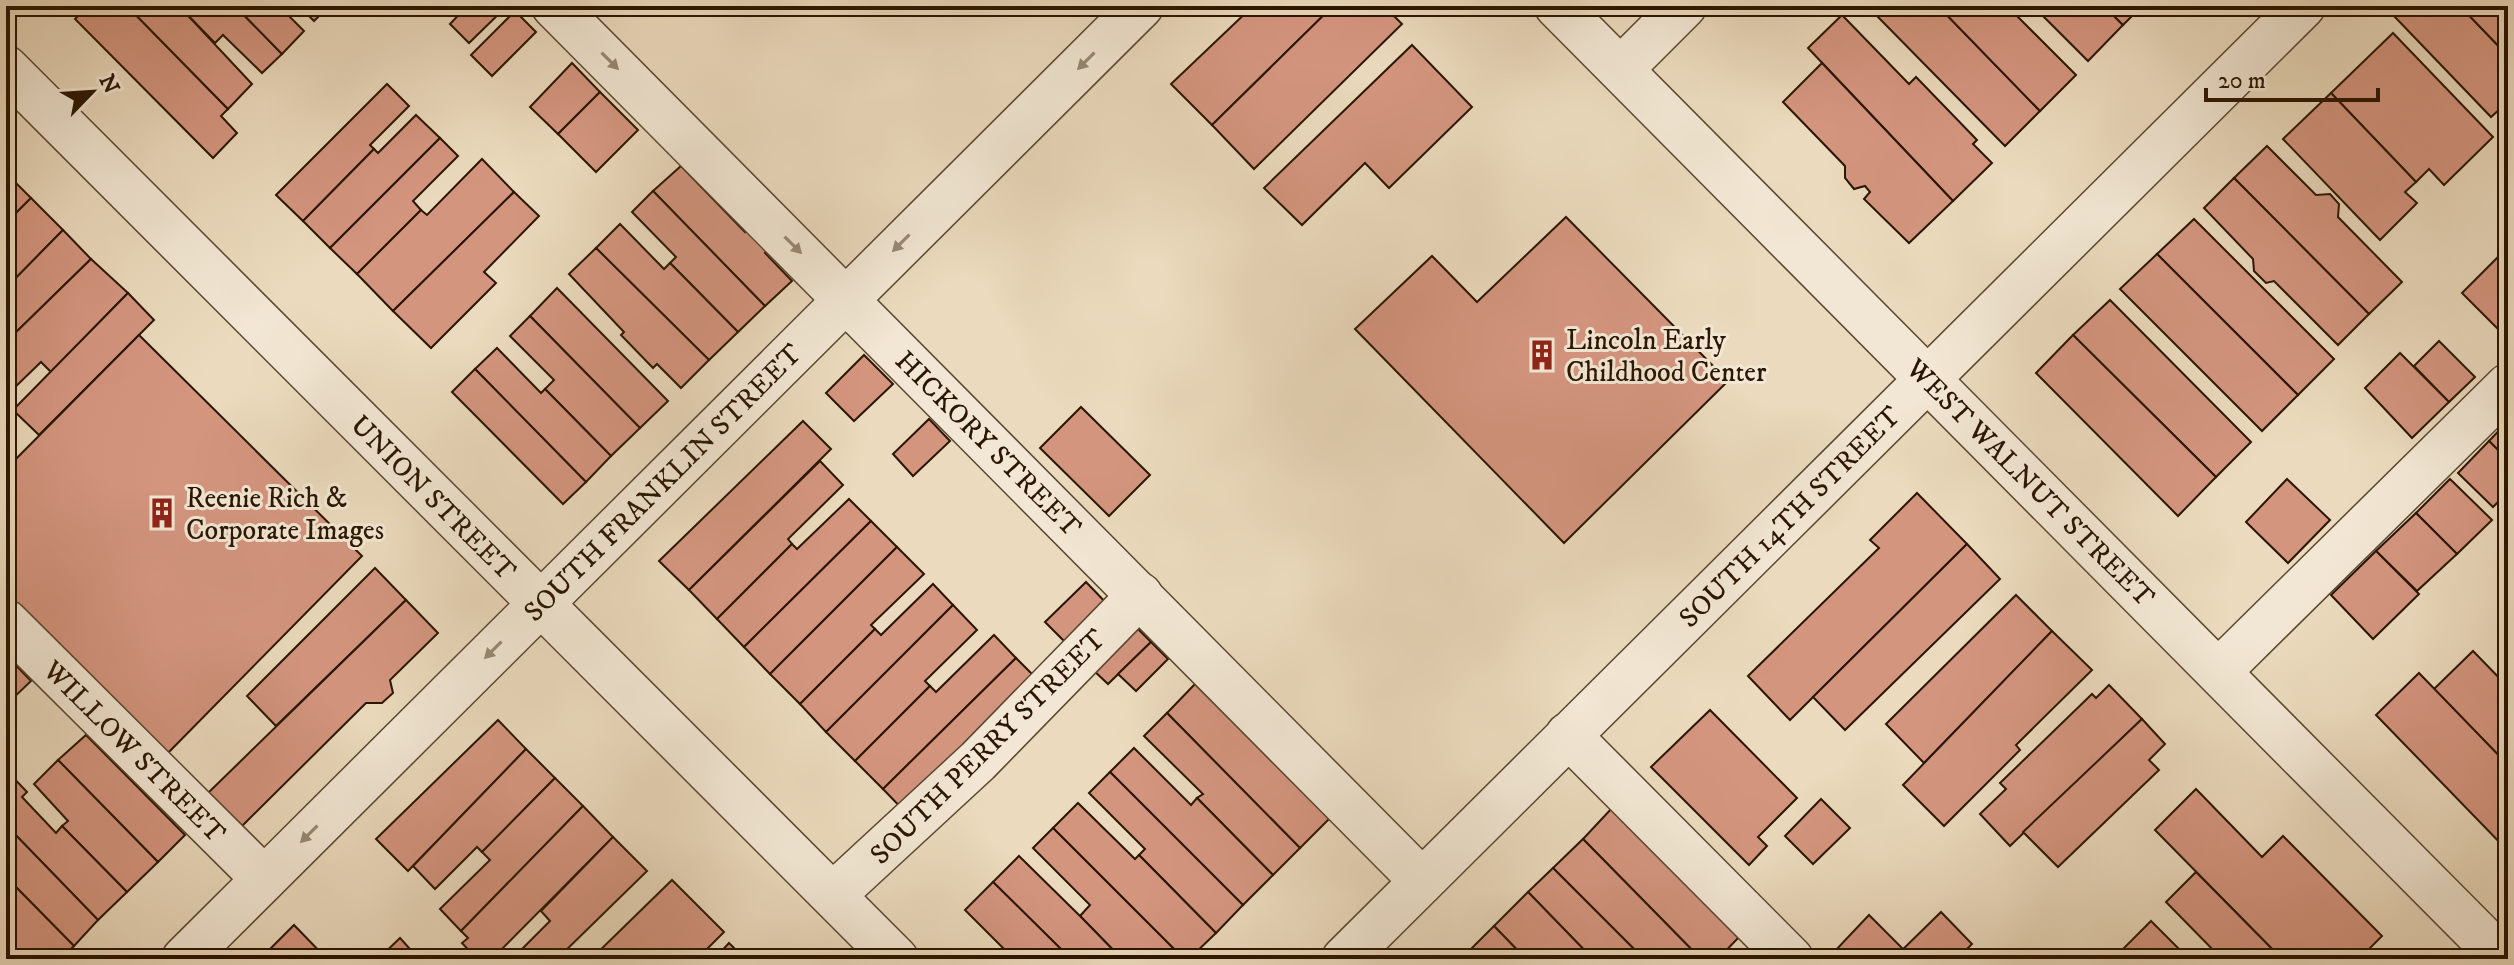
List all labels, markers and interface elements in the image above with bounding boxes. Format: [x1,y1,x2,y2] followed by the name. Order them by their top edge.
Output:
[600,51,618,70] one-way arrow
[1077,51,1096,70] one-way arrow
[52,52,132,132] north arrow
[2206,52,2378,102] scale bar
[2218,66,2266,96] text: 20 m
[93,70,125,98] text: N
[892,234,911,252] one-way arrow
[783,235,802,254] one-way arrow
[1566,323,1767,390] place label: Lincoln Early Childhood Center
[517,337,809,629] street label: SOUTH FRANKLIN STREET
[1525,338,1559,372] building icon: Lincoln Early Childhood Center
[887,344,1088,545] street label: HICKORY STREET
[1898,351,2162,615] street label: WEST WALNUT STREET
[1672,399,1908,635] street label: SOUTH 14TH STREET
[343,408,523,588] street label: UNION STREET
[186,481,384,548] place label: Reenie Rich & Corporate Images
[145,496,179,530] building icon: Reenie Rich & Corporate Images
[863,622,1113,872] street label: SOUTH PERRY STREET
[484,640,503,659] one-way arrow
[35,653,233,851] street label: WILLOW STREET
[301,824,319,843] one-way arrow

